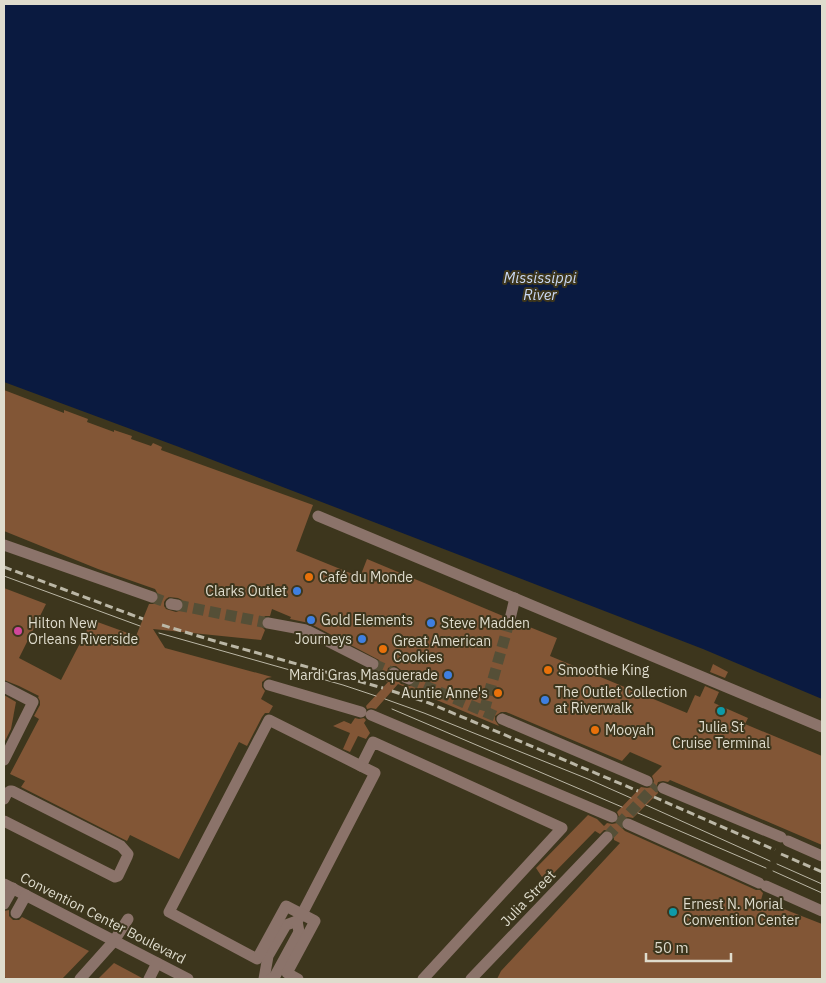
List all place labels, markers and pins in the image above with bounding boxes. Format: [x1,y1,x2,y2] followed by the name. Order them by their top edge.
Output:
[319,568,413,586] place label: Café du Monde
[303,571,315,583] marker: Café du Monde
[205,582,287,600] place label: Clarks Outlet
[291,585,303,597] marker: Clarks Outlet
[321,611,413,629] place label: Gold Elements
[28,614,139,648] place label: Hilton New Orleans Riverside
[305,614,317,626] marker: Gold Elements
[441,614,530,632] place label: Steve Madden
[425,617,437,629] marker: Steve Madden
[12,625,24,637] marker: Hilton New Orleans Riverside
[295,630,352,648] place label: Journeys
[393,632,491,666] place label: Great American Cookies
[356,633,368,645] marker: Journeys
[377,643,389,655] marker: Great American Cookies
[558,661,650,679] place label: Smoothie King
[542,664,554,676] marker: Smoothie King
[289,666,438,684] place label: Mardi Gras Masquerade
[442,669,454,681] marker: Mardi Gras Masquerade
[555,683,687,717] place label: The Outlet Collection at Riverwalk
[401,684,488,702] place label: Auntie Anne's
[492,687,504,699] marker: Auntie Anne's
[539,694,551,706] marker: The Outlet Collection at Riverwalk
[715,705,727,717] marker: Julia St Cruise Terminal
[672,718,770,752] place label: Julia St Cruise Terminal
[605,721,654,739] place label: Mooyah
[589,724,601,736] marker: Mooyah
[683,895,799,929] place label: Ernest N. Morial Convention Center
[667,906,679,918] marker: Ernest N. Morial Convention Center

